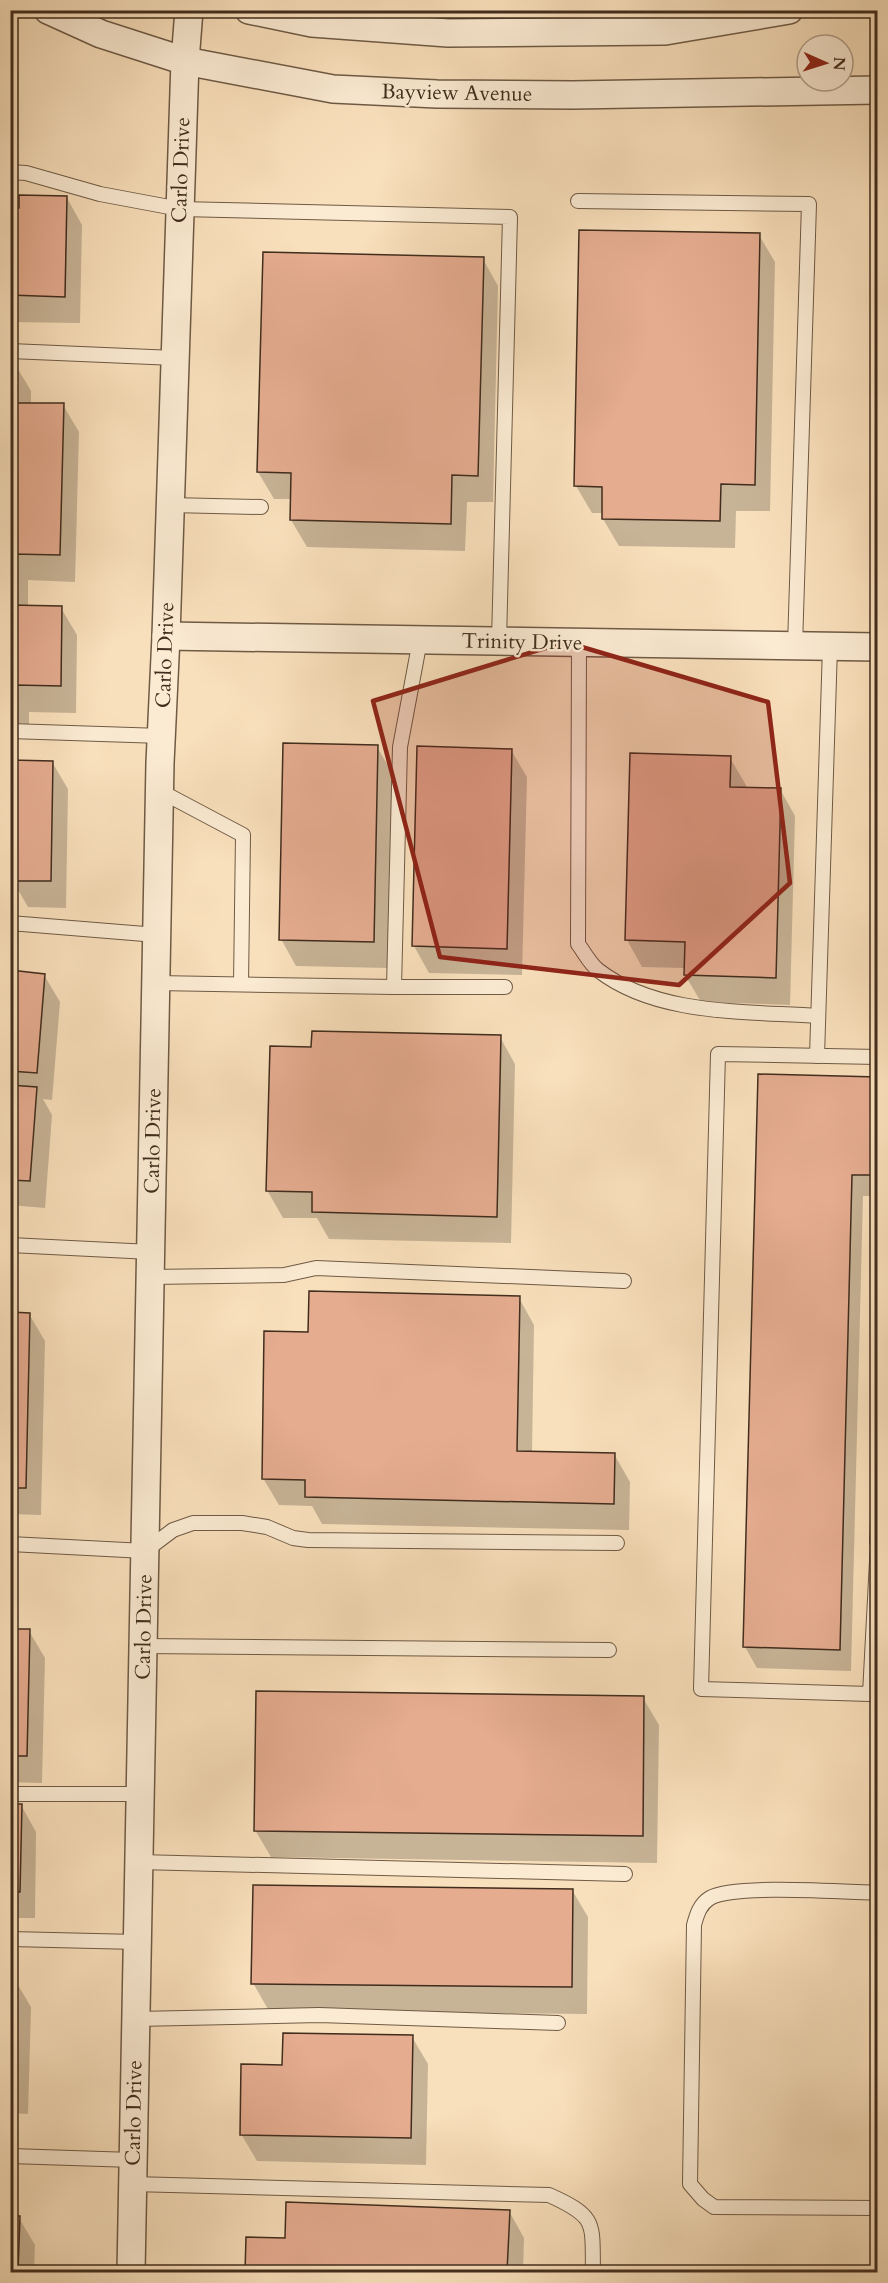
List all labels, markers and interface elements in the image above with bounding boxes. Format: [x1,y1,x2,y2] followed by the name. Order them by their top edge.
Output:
[795,33,855,93] north arrow
[828,56,850,71] text: N
[381,77,533,109] street label: Bayview Avenue
[165,117,197,223] street label: Carlo Drive
[149,602,181,708] street label: Carlo Drive
[461,626,583,658] street label: Trinity Drive
[138,1088,168,1194] street label: Carlo Drive
[129,1574,159,1680] street label: Carlo Drive
[119,2060,149,2166] street label: Carlo Drive

